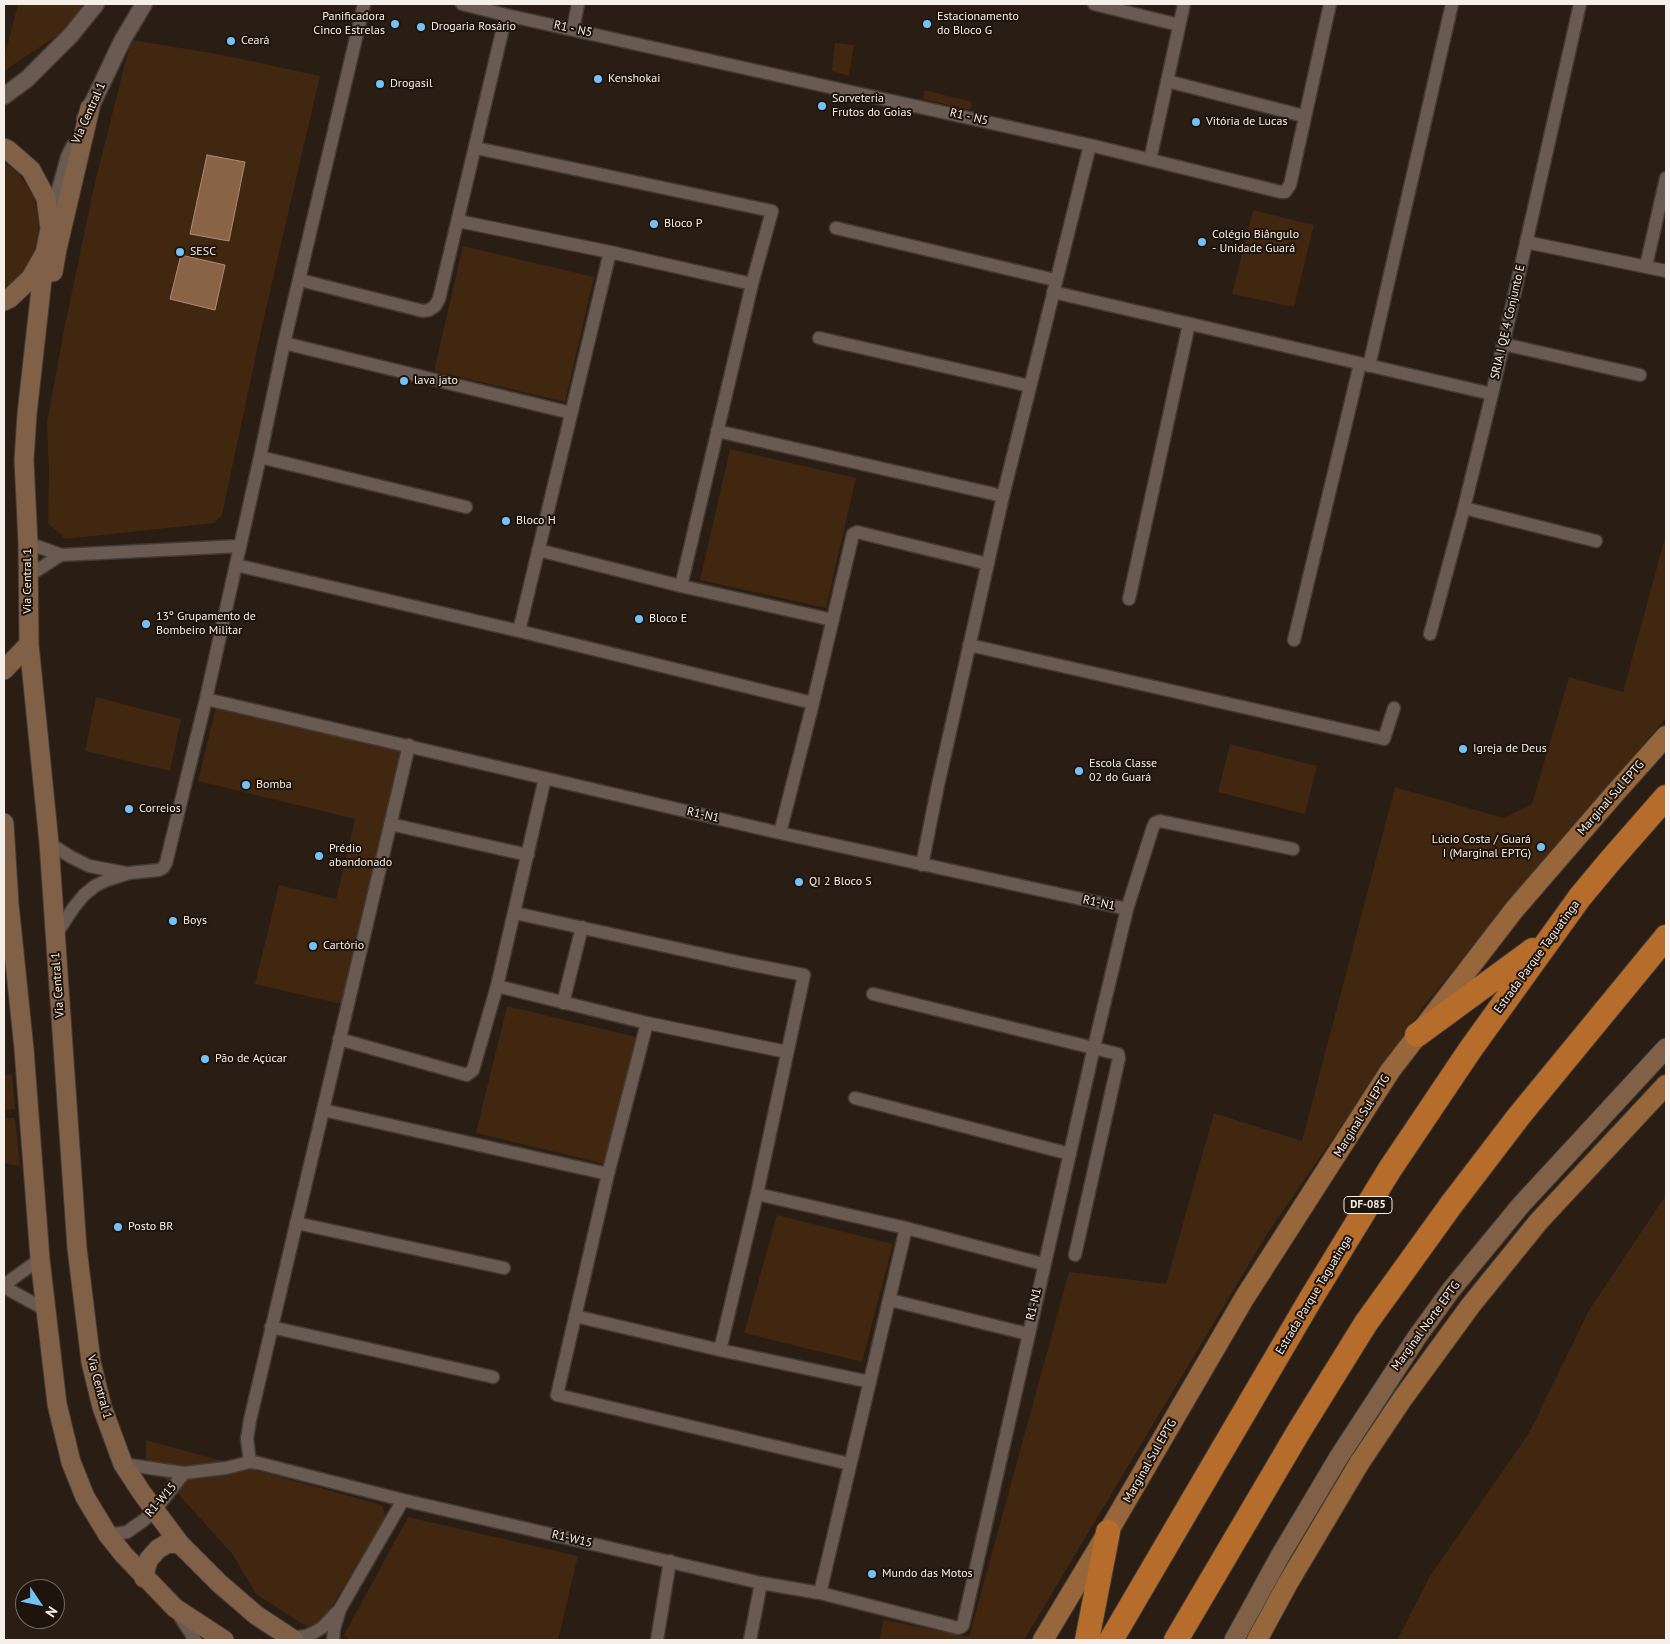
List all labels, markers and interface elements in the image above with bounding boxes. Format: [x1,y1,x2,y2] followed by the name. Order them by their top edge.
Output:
[313,10,385,38] place label: Panificadora Cinco Estrelas
[937,10,1019,38] place label: Estacionamento do Bloco G
[389,18,401,30] marker: Panificadora Cinco Estrelas
[552,18,594,40] street label: R1 - N5
[921,18,933,30] marker: Estacionamento do Bloco G
[431,20,516,34] place label: Drogaria Rosário
[415,21,427,33] marker: Drogaria Rosário
[241,34,270,48] place label: Ceará
[225,35,237,47] marker: Ceará
[608,72,660,86] place label: Kenshokai
[592,73,604,85] marker: Kenshokai
[390,77,433,91] place label: Drogasil
[374,78,386,90] marker: Drogasil
[69,80,109,146] street label: Via Central 1
[832,92,911,120] place label: Sorveteria Frutos do Goias
[816,100,828,112] marker: Sorveteria Frutos do Goias
[948,106,990,128] street label: R1 - N5
[1206,115,1287,129] place label: Vitória de Lucas
[1190,116,1202,128] marker: Vitória de Lucas
[664,217,702,231] place label: Bloco P
[648,218,660,230] marker: Bloco P
[1212,228,1299,256] place label: Colégio Biângulo - Unidade Guará
[1196,236,1208,248] marker: Colégio Biângulo - Unidade Guará
[190,245,216,259] place label: SESC
[174,246,186,258] marker: SESC
[1488,263,1528,381] street label: SRIA I QE 4 Conjunto E
[414,374,458,388] place label: lava jato
[398,375,410,387] marker: lava jato
[516,514,556,528] place label: Bloco H
[500,515,512,527] marker: Bloco H
[21,548,35,614] street label: Via Central 1
[156,610,256,638] place label: 13º Grupamento de Bombeiro Militar
[649,612,687,626] place label: Bloco E
[633,613,645,625] marker: Bloco E
[140,618,152,630] marker: 13º Grupamento de Bombeiro Militar
[1473,742,1547,756] place label: Igreja de Deus
[1457,743,1469,755] marker: Igreja de Deus
[1089,757,1157,785] place label: Escola Classe 02 do Guará
[1575,758,1647,838] street label: Marginal Sul EPTG
[1073,765,1085,777] marker: Escola Classe 02 do Guará
[256,778,292,792] place label: Bomba
[240,779,252,791] marker: Bomba
[139,802,181,816] place label: Correios
[123,803,135,815] marker: Correios
[685,804,721,826] street label: R1-N1
[1432,833,1531,861] place label: Lúcio Costa / Guará I (Marginal EPTG)
[1535,841,1547,853] marker: Lúcio Costa / Guará I (Marginal EPTG)
[329,842,392,870] place label: Prédio abandonado
[313,850,325,862] marker: Prédio abandonado
[809,875,872,889] place label: QI 2 Bloco S
[793,876,805,888] marker: QI 2 Bloco S
[1082,893,1116,913] street label: R1-N1
[1491,898,1583,1016] street label: Estrada Parque Taguatinga
[183,914,207,928] place label: Boys
[167,915,179,927] marker: Boys
[323,939,364,953] place label: Cartório
[307,940,319,952] marker: Cartório
[49,952,67,1018] street label: Via Central 1
[215,1052,287,1066] place label: Pão de Açúcar
[199,1053,211,1065] marker: Pão de Açúcar
[1331,1072,1393,1160] street label: Marginal Sul EPTG
[1344,1196,1392,1214] road number: DF-085
[128,1220,173,1234] place label: Posto BR
[112,1221,124,1233] marker: Posto BR
[1273,1233,1355,1357] street label: Estrada Parque Taguatinga
[1389,1278,1463,1374] street label: Marginal Norte EPTG
[1023,1286,1045,1322] street label: R1-N1
[84,1353,114,1421] street label: Via Central 1
[1120,1417,1180,1505] street label: Marginal Sul EPTG
[142,1480,180,1520] street label: R1-W15
[550,1527,594,1551] street label: R1-W15
[882,1567,973,1581] place label: Mundo das Motos
[866,1568,878,1580] marker: Mundo das Motos
[15,1579,65,1629] north arrow
[42,1603,62,1621] text: N

